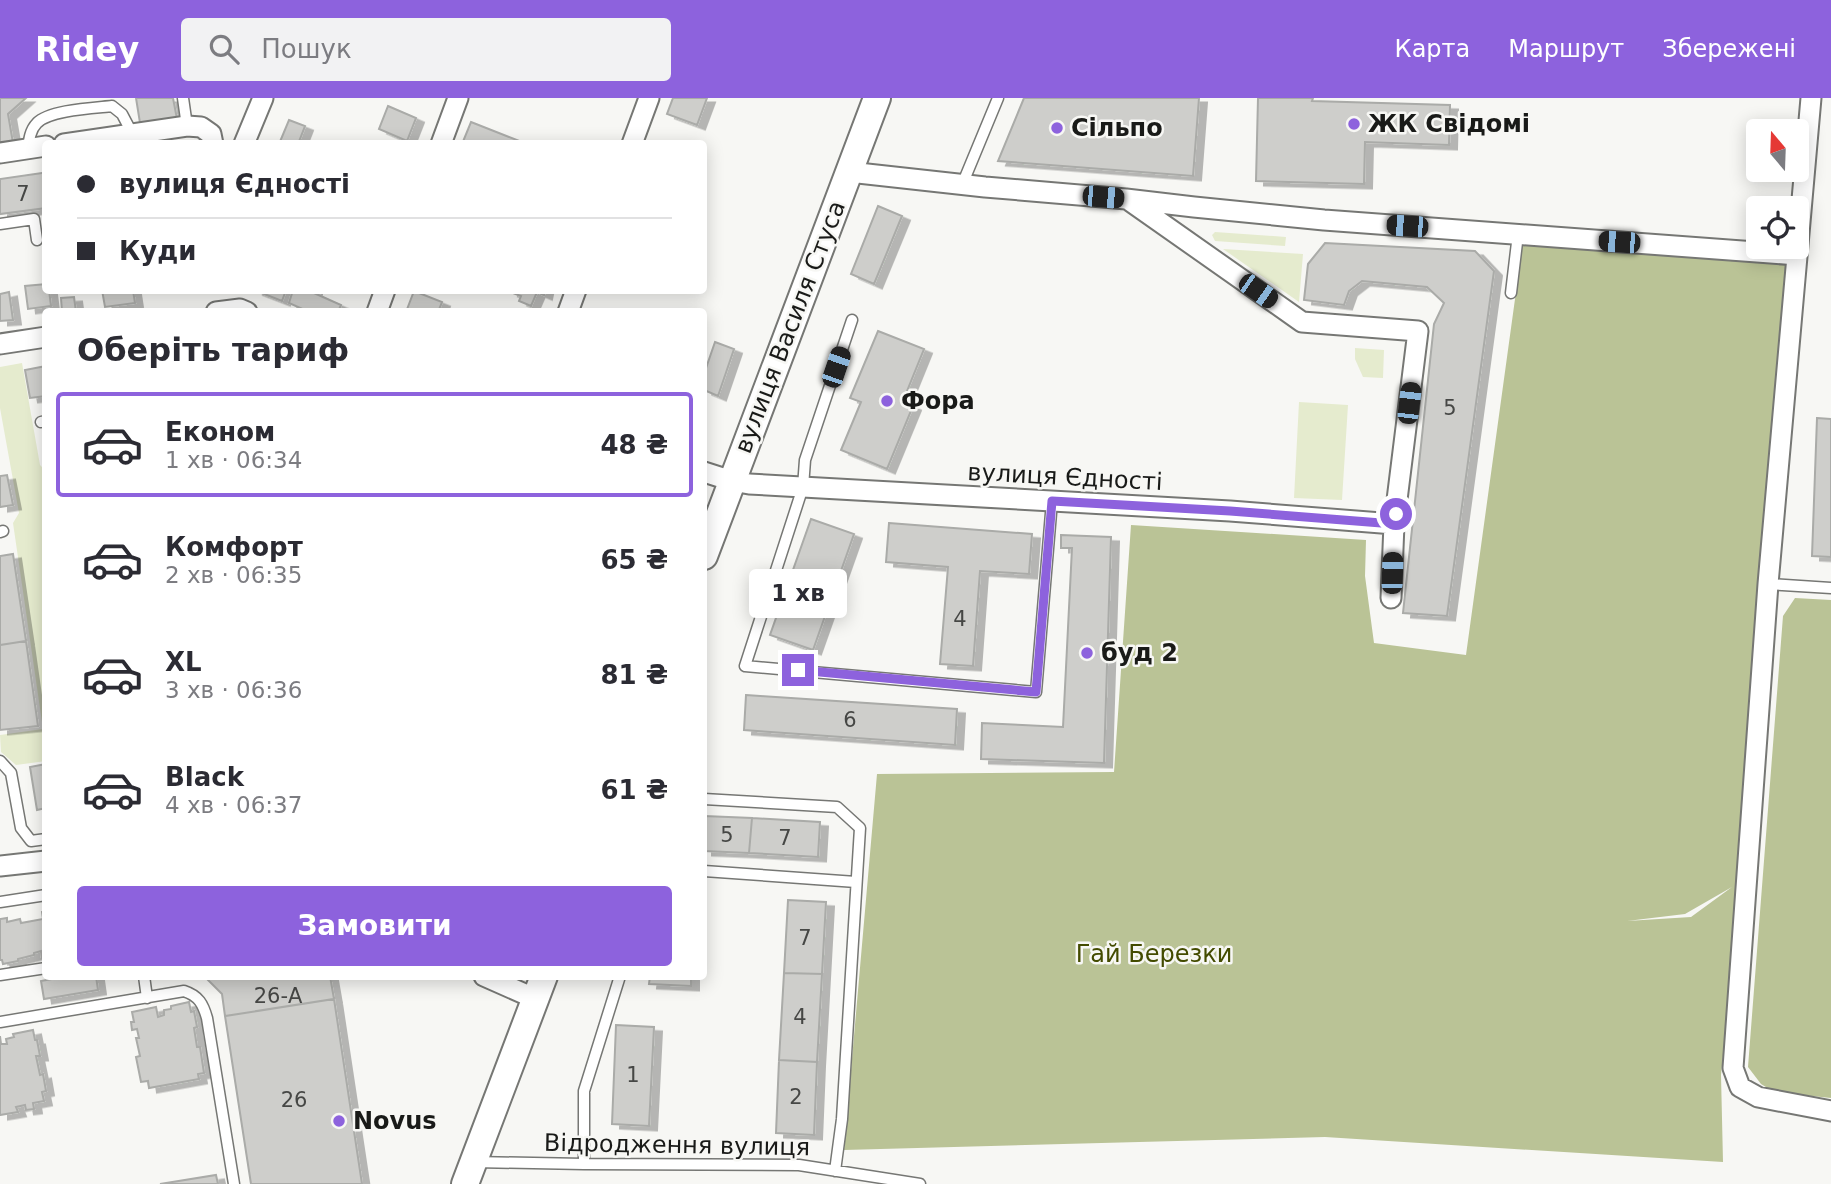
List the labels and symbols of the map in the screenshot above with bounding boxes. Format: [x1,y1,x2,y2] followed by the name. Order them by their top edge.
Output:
[1368,110,1530,138] place label: ЖК Свідомі
[1071,114,1163,142] place label: Сільпо
[1346,116,1362,132] marker: ЖК Свідомі
[1746,119,1810,182] north arrow
[1049,120,1065,136] marker: Сільпо
[16,182,30,206] house number: 7
[1082,185,1125,209] car
[729,197,851,457] street label: вулиця Василя Стуса
[1386,214,1429,238] car
[1598,230,1641,254] car
[1235,270,1282,312] car
[820,344,853,390] car
[1397,381,1422,425] car
[901,387,975,415] place label: Фора
[879,393,895,409] marker: Фора
[1443,396,1457,420] house number: 5
[967,458,1163,496] street label: вулиця Єдності
[1380,498,1412,530] route start
[1381,552,1404,594] car
[749,568,847,618] callout: 1 хв
[953,607,967,631] house number: 4
[1101,639,1178,667] place label: буд 2
[1079,645,1095,661] marker: буд 2
[782,654,814,686] route end
[843,708,857,732] house number: 6
[720,823,734,847] house number: 5
[778,826,792,850] house number: 7
[798,926,812,950] house number: 7
[1076,940,1232,968] park label: Гай Березки
[254,984,303,1008] house number: 26-А
[793,1005,807,1029] house number: 4
[626,1063,640,1087] house number: 1
[789,1085,803,1109] house number: 2
[281,1088,307,1112] house number: 26
[353,1107,437,1135] place label: Novus
[331,1113,347,1129] marker: Novus
[544,1129,810,1161] street label: Відродження вулиця

